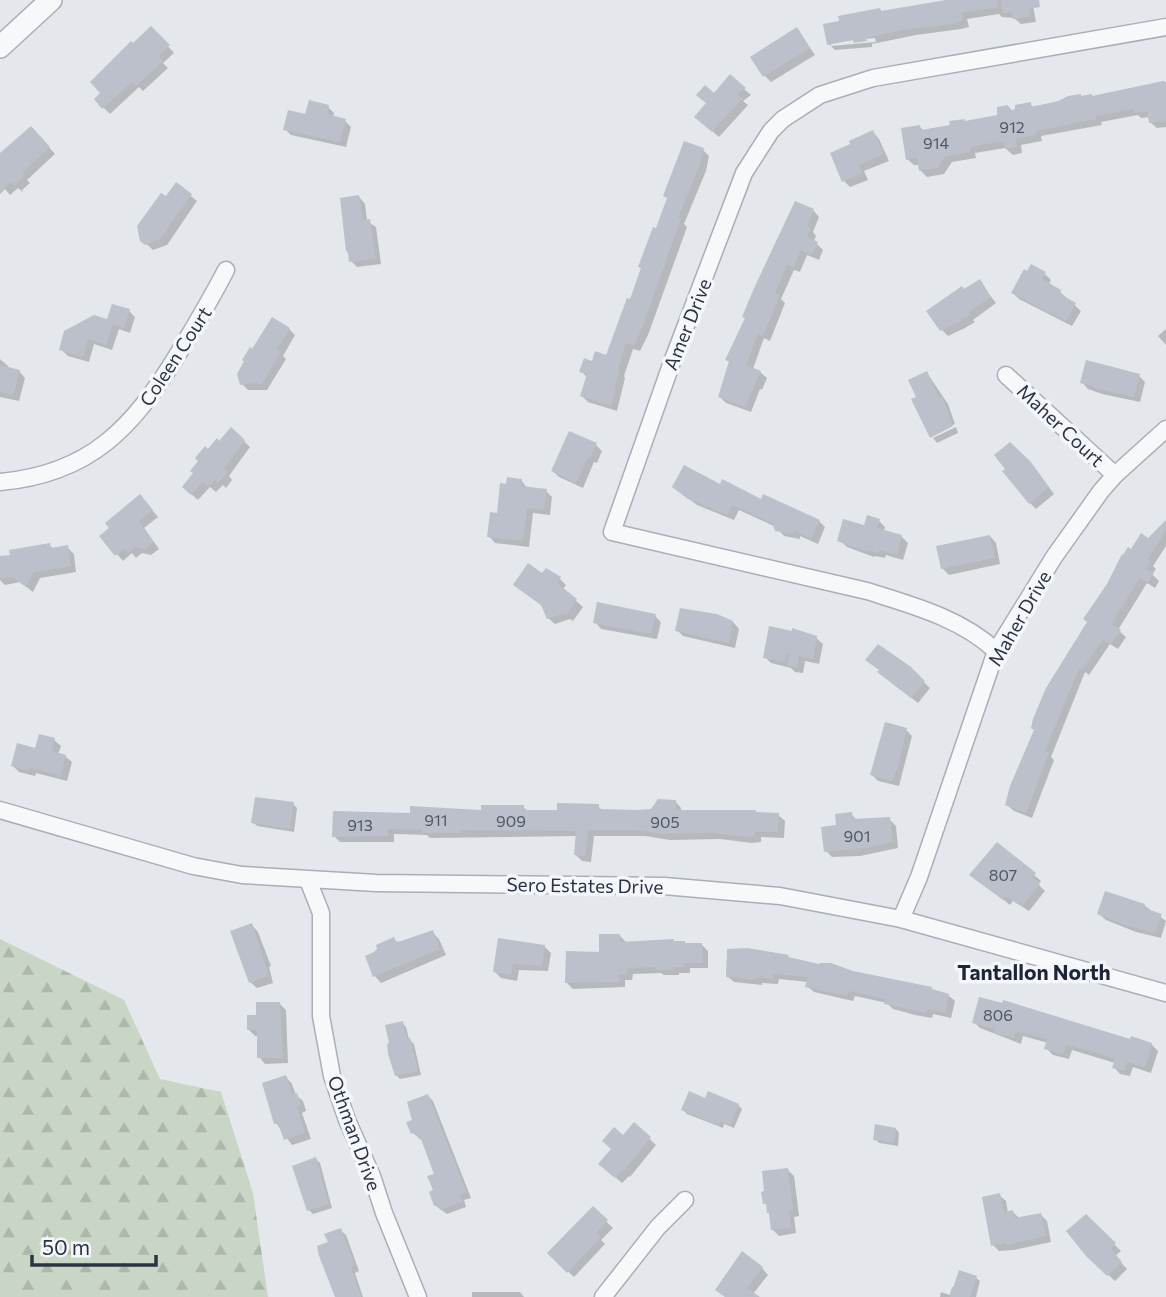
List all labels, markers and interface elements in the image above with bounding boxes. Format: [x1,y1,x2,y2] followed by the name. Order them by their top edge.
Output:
[999,117,1025,136] house number: 912
[923,133,949,152] house number: 914
[658,275,716,373] street label: Amer Drive
[134,302,216,410] street label: Coleen Court
[1013,379,1109,471] street label: Maher Court
[983,566,1055,670] street label: Maher Drive
[424,810,448,829] house number: 911
[496,811,526,830] house number: 909
[650,812,680,831] house number: 905
[347,815,373,834] house number: 913
[844,826,871,845] house number: 901
[989,865,1017,884] house number: 807
[506,872,664,898] street label: Sero Estates Drive
[957,959,1111,984] district label: Tantallon North
[983,1005,1013,1024] house number: 806
[323,1072,387,1194] street label: Othman Drive
[32,1224,156,1268] scale bar
[42,1234,90,1259] text: 50 m

